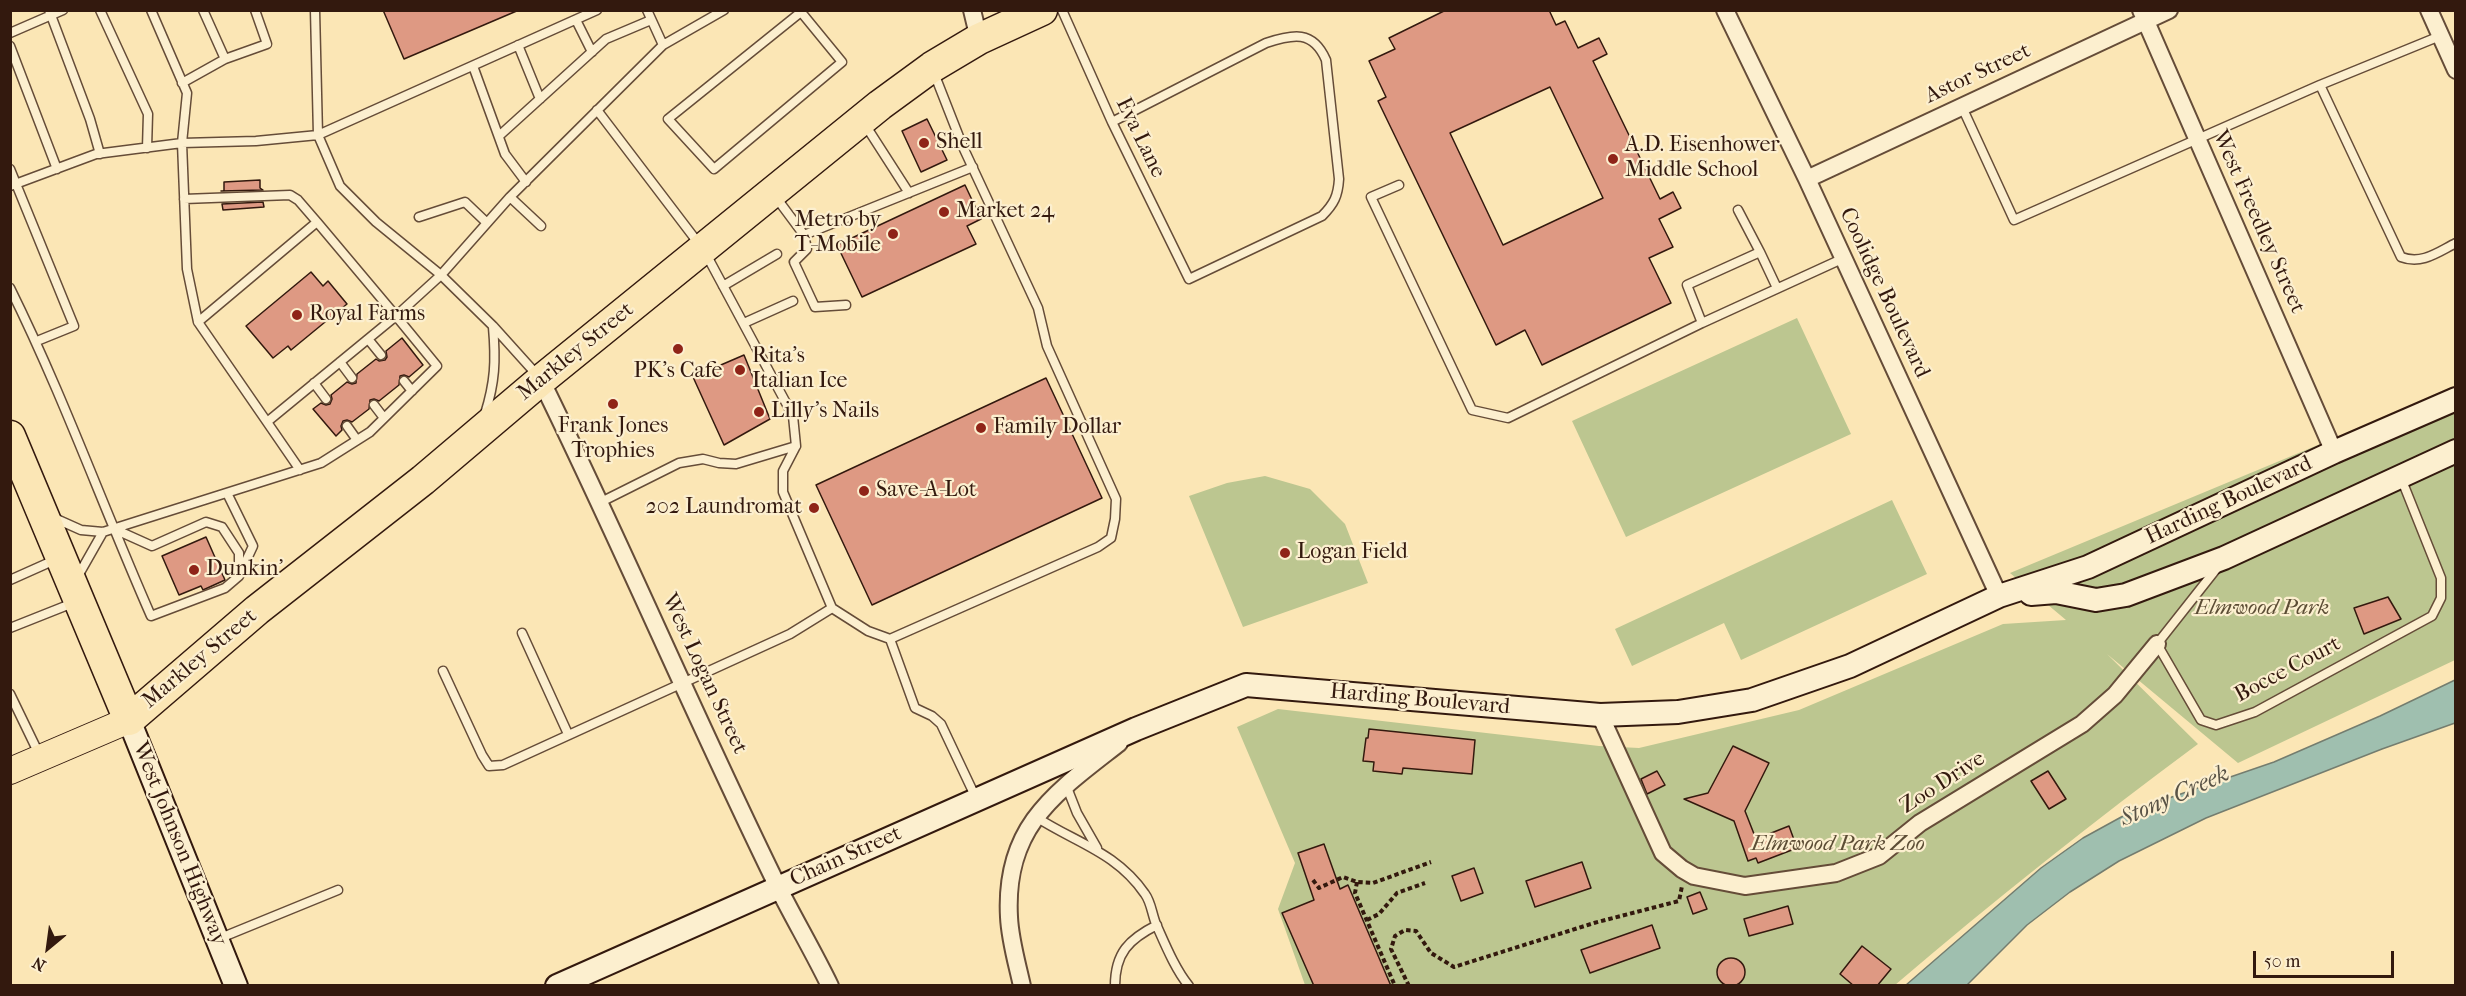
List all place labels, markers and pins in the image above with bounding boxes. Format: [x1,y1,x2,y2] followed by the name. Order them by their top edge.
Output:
[936,130,983,156] place label: Shell
[1625,133,1780,184] place label: A.D. Eisenhower Middle School
[917,136,931,150] marker: Shell
[1606,152,1620,166] marker: A.D. Eisenhower Middle School
[956,199,1054,225] place label: Market 24
[937,205,951,219] marker: Market 24
[795,208,881,260] place label: Metro by T-Mobile
[886,227,900,241] marker: Metro by T-Mobile
[309,302,425,328] place label: Royal Farms
[290,308,304,322] marker: Royal Farms
[671,342,685,356] marker: PK's Cafe
[752,344,847,396] place label: Rita's Italian Ice
[634,359,722,385] place label: PK's Cafe
[733,363,747,377] marker: Rita's Italian Ice
[606,397,620,411] marker: Frank Jones Trophies
[771,399,879,425] place label: Lilly's Nails
[752,405,766,419] marker: Lilly's Nails
[558,414,668,466] place label: Frank Jones Trophies
[993,415,1121,441] place label: Family Dollar
[974,421,988,435] marker: Family Dollar
[876,478,977,504] place label: Save-A-Lot
[857,484,871,498] marker: Save-A-Lot
[645,495,802,521] place label: 202 Laundromat
[807,501,821,515] marker: 202 Laundromat
[1297,540,1408,566] place label: Logan Field
[1278,546,1292,560] marker: Logan Field
[206,557,283,583] place label: Dunkin'
[187,563,201,577] marker: Dunkin'

